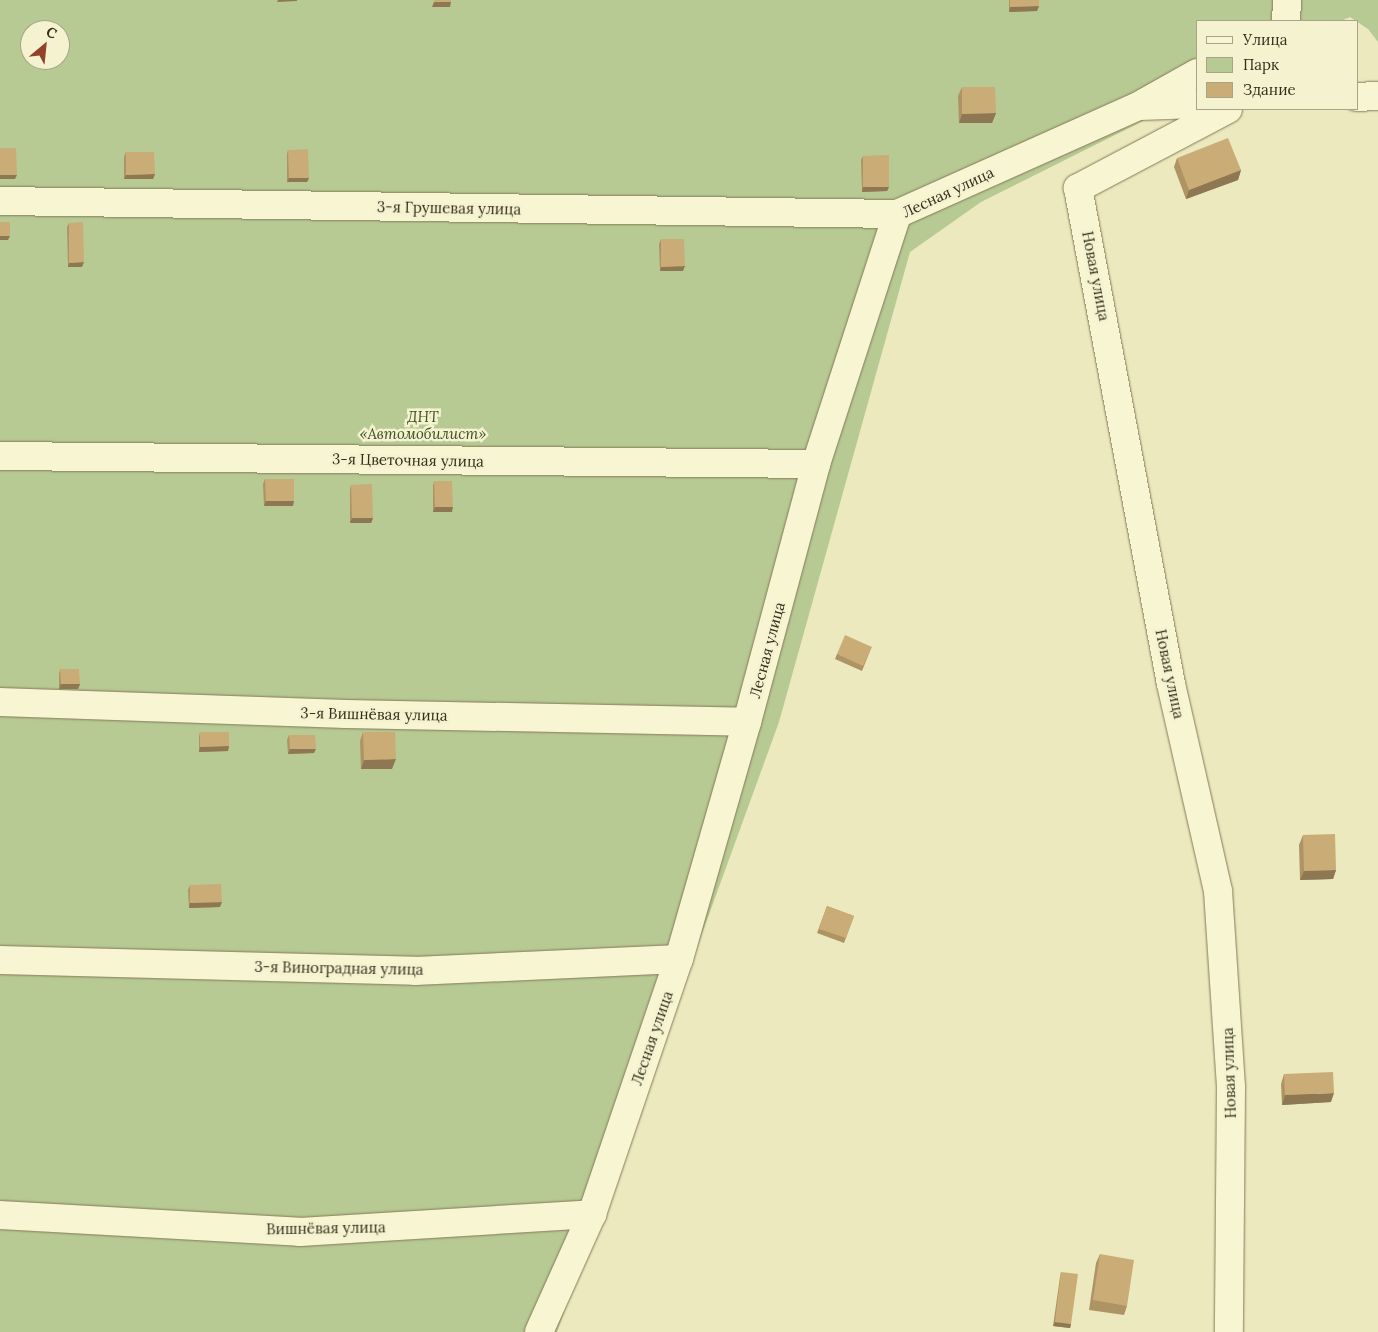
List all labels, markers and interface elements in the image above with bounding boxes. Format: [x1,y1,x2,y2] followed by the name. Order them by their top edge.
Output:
[20,20,70,70] north arrow
[1196,20,1358,110] legend
[43,22,60,43] text: С
[1243,30,1287,49] text: Улица
[1243,55,1279,74] text: Парк
[1243,80,1296,99] text: Здание
[900,163,996,221] street label: Лесная улица
[377,198,521,218] street label: 3-я Грушевая улица
[1078,230,1114,322] street label: Новая улица
[360,407,486,442] park label: ДНТ «Автомобилист»
[332,450,484,470] street label: 3-я Цветочная улица
[746,600,788,700] street label: Лесная улица
[1152,628,1188,720] street label: Новая улица
[300,704,448,724] street label: 3-я Вишнёвая улица
[254,958,424,978] street label: 3-я Виноградная улица
[627,988,677,1088] street label: Лесная улица
[1218,1027,1240,1119] street label: Новая улица
[266,1218,386,1238] street label: Вишнёвая улица

